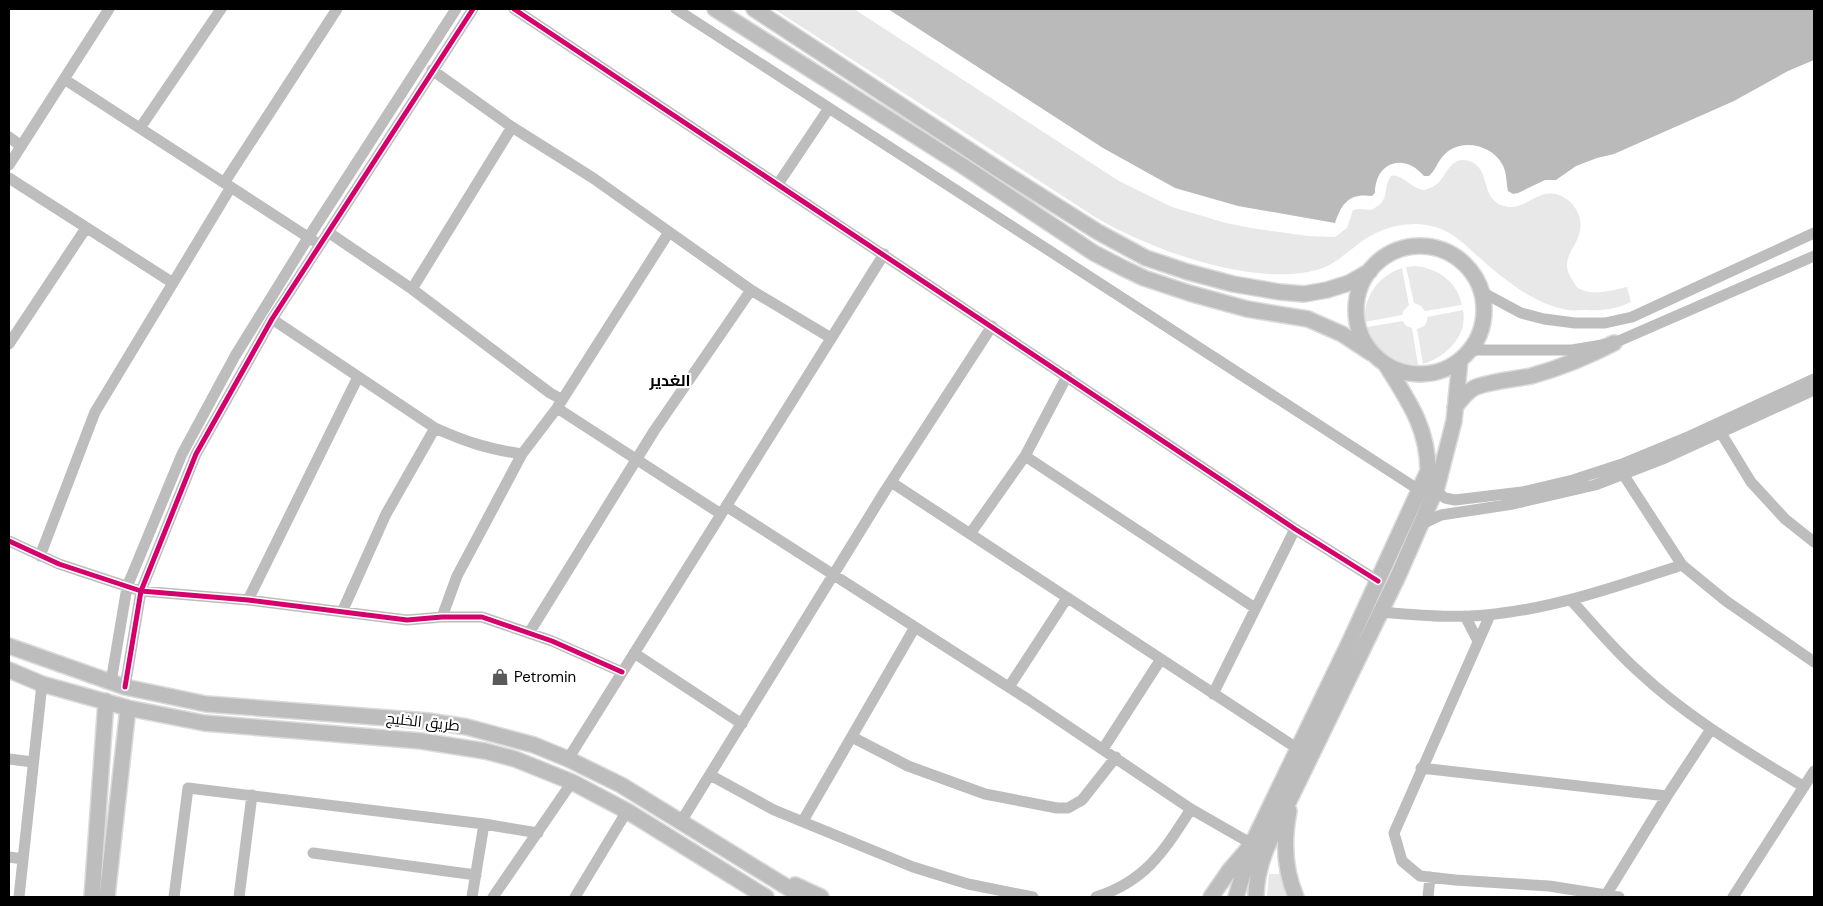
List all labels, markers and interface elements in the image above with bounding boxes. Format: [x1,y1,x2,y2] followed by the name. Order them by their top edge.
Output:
[648,370,691,391] district label: الغدير
[490,667,510,687] shop icon: Petromin
[514,667,576,687] place label: Petromin
[385,708,461,737] street label: طريق الخليج

